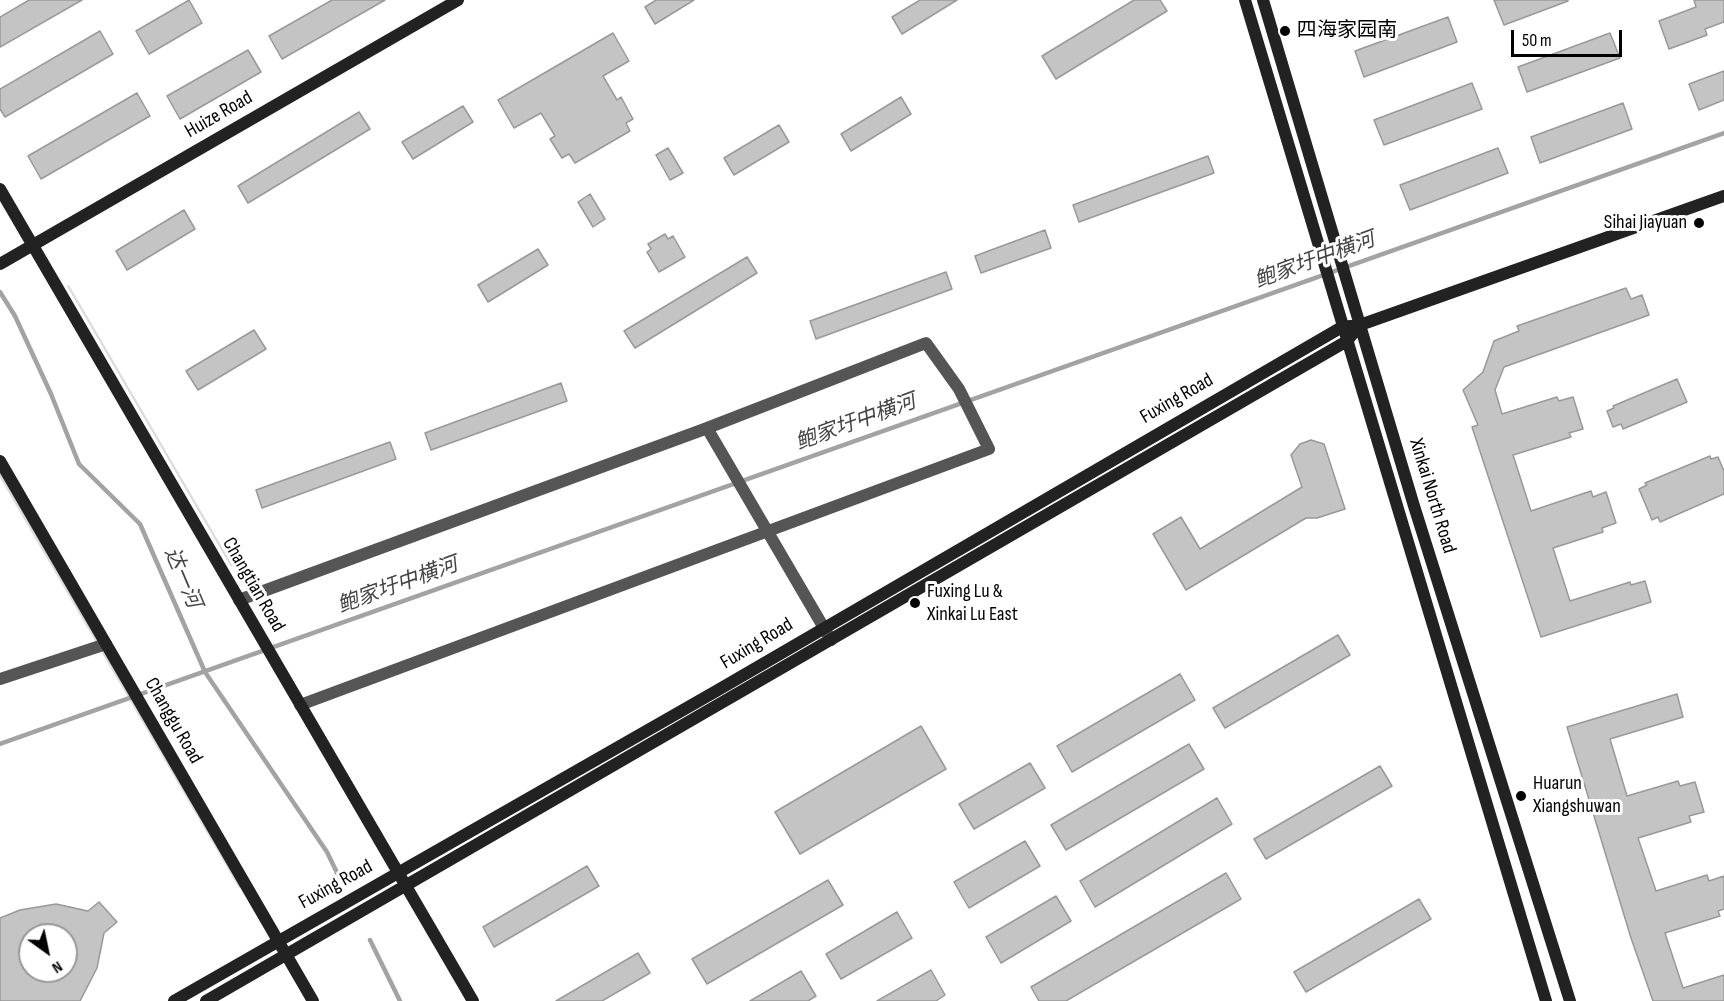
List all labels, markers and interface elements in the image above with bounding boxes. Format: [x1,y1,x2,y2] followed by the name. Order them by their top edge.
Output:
[1514,18,1625,56] scale bar
[1297,19,1397,43] place label: 四海家园南
[1278,24,1292,38] marker: 四海家园南
[1522,30,1552,51] text: 50 m
[181,86,257,144] street label: Huize Road
[1604,211,1687,235] place label: Sihai Jiayuan
[1692,216,1706,230] marker: Sihai Jiayuan
[1251,228,1379,294] water label: 鲍家圩中横河
[1136,369,1218,429] street label: Fuxing Road
[792,390,920,456] water label: 鲍家圩中横河
[1403,436,1461,556] street label: Xinkai North Road
[216,534,290,636] street label: Changtian Road
[158,544,206,612] water label: 达一河
[334,553,462,619] water label: 鲍家圩中横河
[927,580,1018,627] place label: Fuxing Lu & Xinkai Lu East
[908,596,922,610] marker: Fuxing Lu & Xinkai Lu East
[716,613,798,675] street label: Fuxing Road
[139,674,207,768] street label: Changgu Road
[1533,772,1621,819] place label: Huarun Xiangshuwan
[1514,789,1528,803] marker: Huarun Xiangshuwan
[295,855,377,915] street label: Fuxing Road
[18,923,78,983] north arrow
[48,957,66,977] text: N

